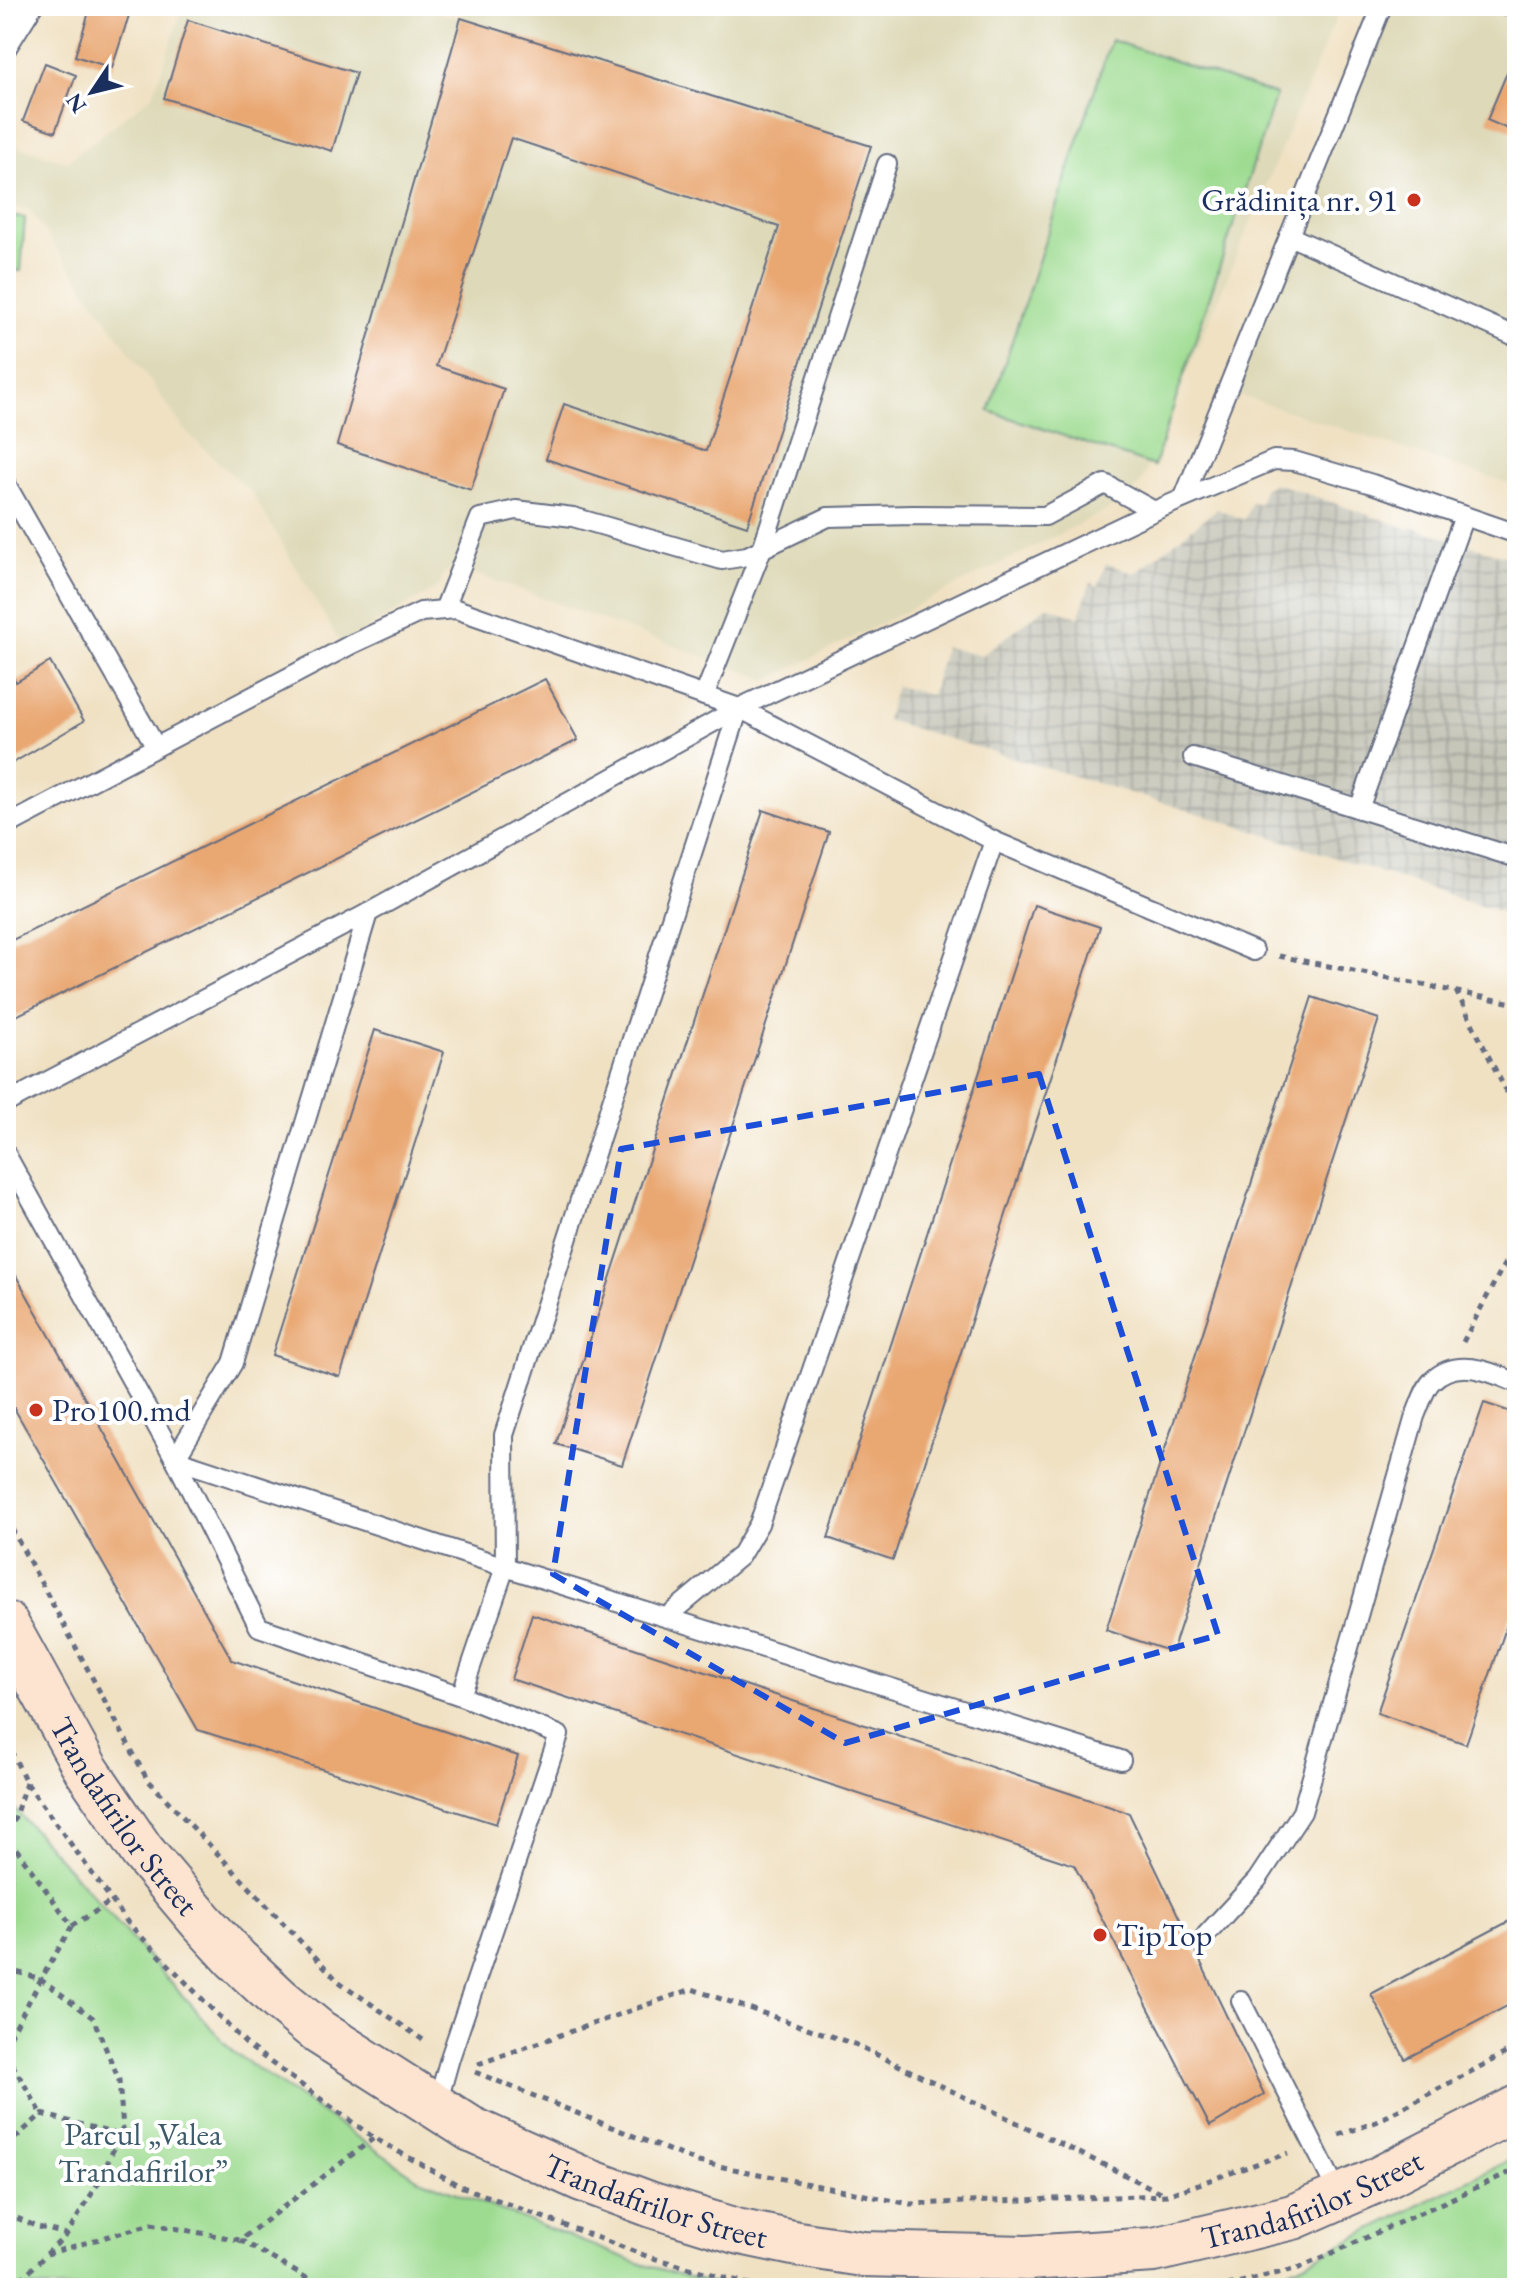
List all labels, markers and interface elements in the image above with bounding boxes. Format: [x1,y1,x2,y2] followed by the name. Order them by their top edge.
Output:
[52,52,132,132] north arrow
[59,87,93,119] text: N
[1201,179,1398,221] place label: Grădinița nr. 91
[1405,191,1423,209] marker: Grădinița nr. 91
[52,1389,192,1431] place label: Pro100.md
[27,1401,45,1419] marker: Pro100.md
[40,1709,208,1924] street label: Trandafirilor Street
[1116,1914,1212,1956] place label: TipTop
[1091,1926,1109,1944] marker: TipTop
[58,2113,228,2192] park label: Parcul „Valea Trandafirilor”
[1197,2139,1430,2259] street label: Trandafirilor Street
[537,2144,771,2258] street label: Trandafirilor Street

